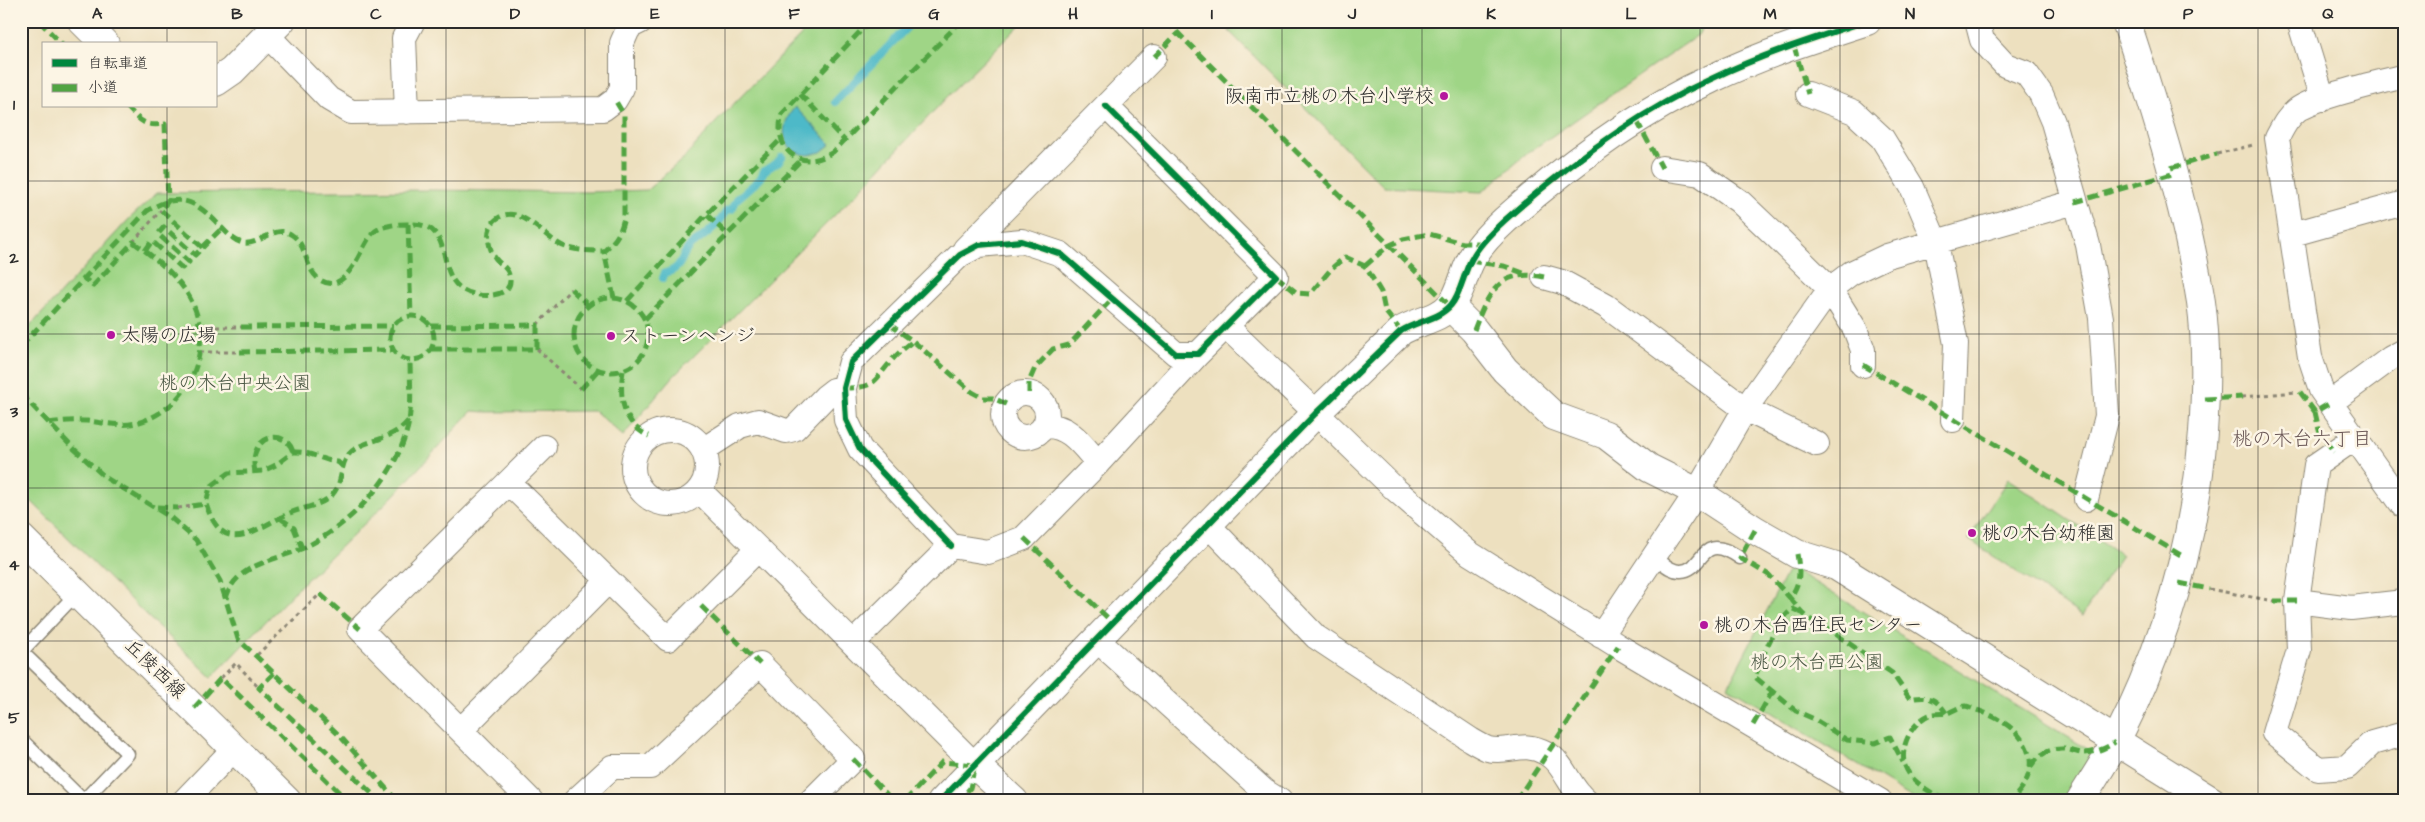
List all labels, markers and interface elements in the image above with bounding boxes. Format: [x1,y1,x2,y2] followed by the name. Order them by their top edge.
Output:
[92,3,103,25] text: A
[231,3,243,25] text: B
[370,3,382,25] text: C
[510,3,521,25] text: D
[650,3,660,25] text: E
[788,3,800,25] text: F
[928,3,940,25] text: G
[1068,3,1078,25] text: H
[1211,3,1213,25] text: I
[1347,3,1357,25] text: J
[1486,3,1496,25] text: K
[1625,3,1637,25] text: L
[1763,3,1777,25] text: M
[1905,3,1915,25] text: N
[2044,3,2055,25] text: O
[2183,3,2194,25] text: P
[2322,3,2334,25] text: Q
[42,42,218,108] legend
[88,53,148,74] text: 自転車道
[88,77,118,98] text: 小道
[1225,83,1434,110] place label: 阪南市立桃の木台小学校
[1438,90,1450,102] marker: 阪南市立桃の木台小学校
[13,94,16,116] text: 1
[8,247,19,269] text: 2
[121,322,216,349] place label: 太陽の広場
[621,323,754,350] place label: ストーンヘンジ
[105,329,117,341] marker: 太陽の広場
[605,330,617,342] marker: ストーンヘンジ
[159,370,311,397] park label: 桃の木台中央公園
[9,401,19,423] text: 3
[2232,425,2372,453] district label: 桃の木台六丁目
[1982,520,2115,547] place label: 桃の木台幼稚園
[1966,527,1978,539] marker: 桃の木台幼稚園
[9,554,20,576] text: 4
[1714,612,1922,639] place label: 桃の木台西住民センター
[1698,619,1710,631] marker: 桃の木台西住民センター
[118,633,192,705] street label: 丘陵西線
[1750,649,1884,676] park label: 桃の木台西公園
[8,707,20,729] text: 5

